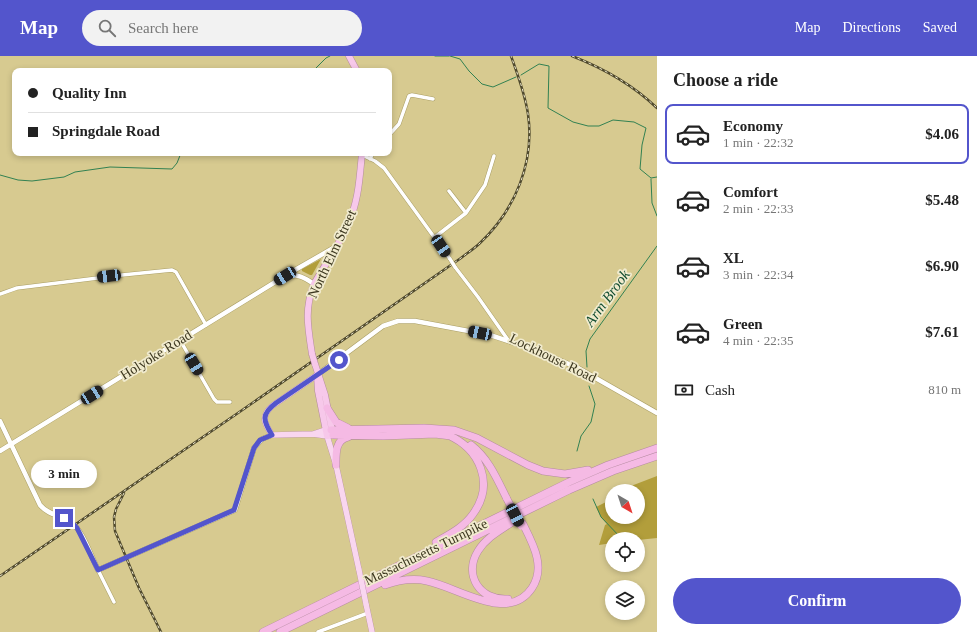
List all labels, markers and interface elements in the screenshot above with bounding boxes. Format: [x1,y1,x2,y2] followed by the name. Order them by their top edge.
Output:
[82,10,362,46] search box
[20,17,58,38] text: Map
[96,17,118,39] icon: search
[128,20,198,36] text: Search here
[795,20,820,35] text: Map
[842,20,901,35] text: Directions
[923,20,957,35] text: Saved
[673,70,778,90] text: Choose a ride
[52,85,127,101] text: Quality Inn
[675,116,711,152] icon: car
[723,118,783,134] text: Economy
[52,123,160,139] text: Springdale Road
[925,126,959,142] text: $4.06
[723,135,793,150] text: 1 min · 22:32
[675,182,711,218] icon: car
[723,184,778,200] text: Comfort
[925,192,959,208] text: $5.48
[723,201,793,216] text: 2 min · 22:33
[305,207,359,301] street label: North Elm Street
[429,233,453,259] car
[675,248,711,284] icon: car
[723,250,744,266] text: XL
[925,258,959,274] text: $6.90
[272,265,298,287] car
[581,266,633,330] water label: Arm Brook
[723,267,793,282] text: 3 min · 22:34
[96,269,122,283] car
[675,314,711,350] icon: car
[723,316,763,332] text: Green
[925,324,959,340] text: $7.61
[467,325,493,341] car
[118,327,194,383] street label: Holyoke Road
[507,331,599,385] street label: Lockhouse Road
[723,333,793,348] text: 4 min · 22:35
[183,351,205,377] car
[330,351,348,369] route start
[673,379,695,401] icon: cash
[705,382,735,398] text: Cash
[928,382,961,397] text: 810 m
[79,384,105,406] car
[31,460,97,488] callout: 3 min
[48,466,80,481] text: 3 min
[605,484,645,524] north arrow
[605,484,645,620] map controls
[504,502,526,528] car
[55,509,73,527] route end
[362,516,490,588] street label: Massachusetts Turnpike
[605,532,645,572] button: locate
[673,578,961,624] button: Confirm
[605,580,645,620] button: layers

